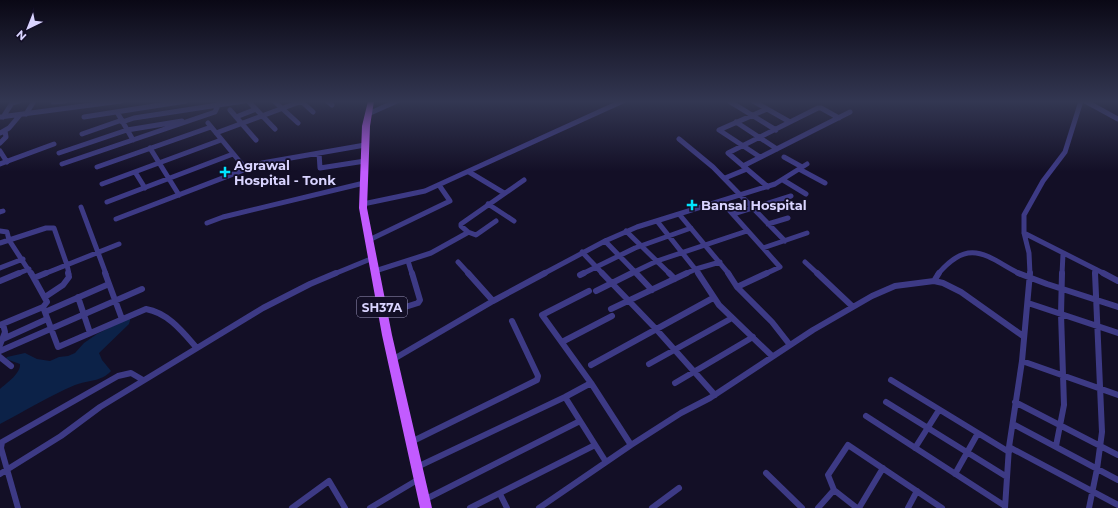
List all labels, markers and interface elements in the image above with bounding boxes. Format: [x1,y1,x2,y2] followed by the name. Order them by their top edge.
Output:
[8,8,48,48] north arrow
[13,27,29,43] text: N
[233,157,336,188] place label: Agrawal Hospital - Tonk
[219,166,231,178] marker: Agrawal Hospital - Tonk
[701,197,807,213] place label: Bansal Hospital
[686,199,698,211] marker: Bansal Hospital
[357,297,407,317] road number: SH37A

